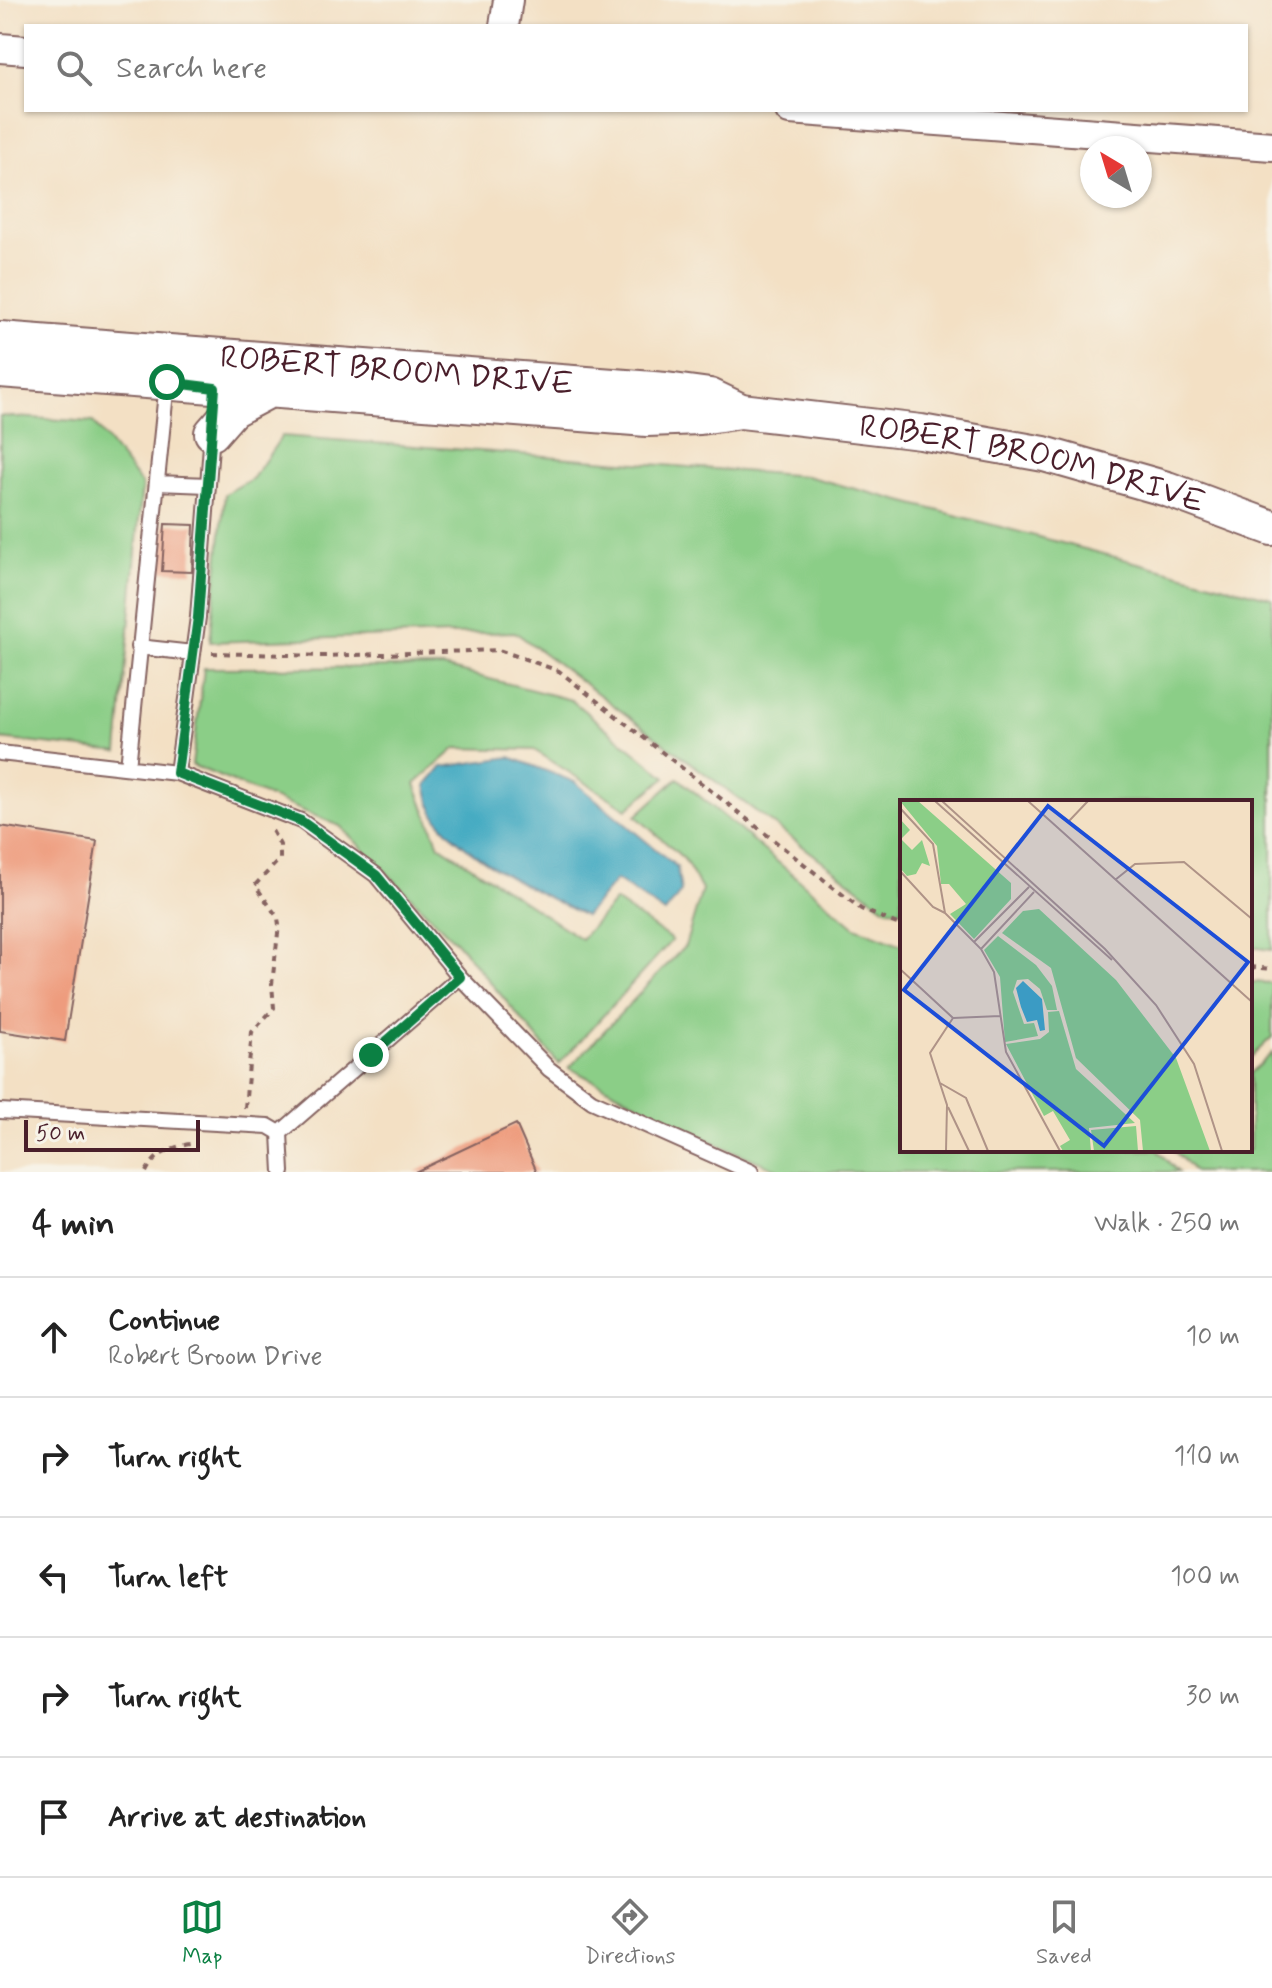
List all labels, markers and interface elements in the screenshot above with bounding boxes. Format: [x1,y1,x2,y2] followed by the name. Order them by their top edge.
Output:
[24,24,1248,112] search box
[52,46,96,90] icon: search
[116,49,267,88] text: Search here
[1080,136,1152,208] north arrow
[219,337,575,406] street label: ROBERT BROOM DRIVE
[149,364,185,400] route start
[857,406,1211,524] street label: ROBERT BROOM DRIVE
[900,800,1252,1152] inset map
[353,1037,389,1073] route end
[24,1116,200,1152] scale bar
[36,1120,85,1148] text: 50 m
[32,1202,115,1247] text: 4 min
[1094,1207,1240,1241] text: Walk · 250 m
[108,1301,220,1340] text: Continue
[32,1315,76,1359] icon: ahead
[1186,1320,1240,1354] text: 10 m
[108,1340,323,1374] text: Robert Broom Drive
[32,1435,76,1479] icon: right
[108,1438,241,1477] text: Turn right
[1174,1440,1240,1474] text: 110 m
[32,1555,76,1599] icon: left
[108,1558,228,1597] text: Turn left
[1170,1560,1240,1594] text: 100 m
[32,1675,76,1719] icon: right
[108,1678,241,1717] text: Turn right
[1186,1680,1240,1714] text: 30 m
[32,1795,76,1839] icon: arrive
[108,1798,366,1837] text: Arrive at destination
[180,1895,224,1971] tab: Map
[585,1895,675,1971] tab: Directions
[1036,1895,1092,1971] tab: Saved

